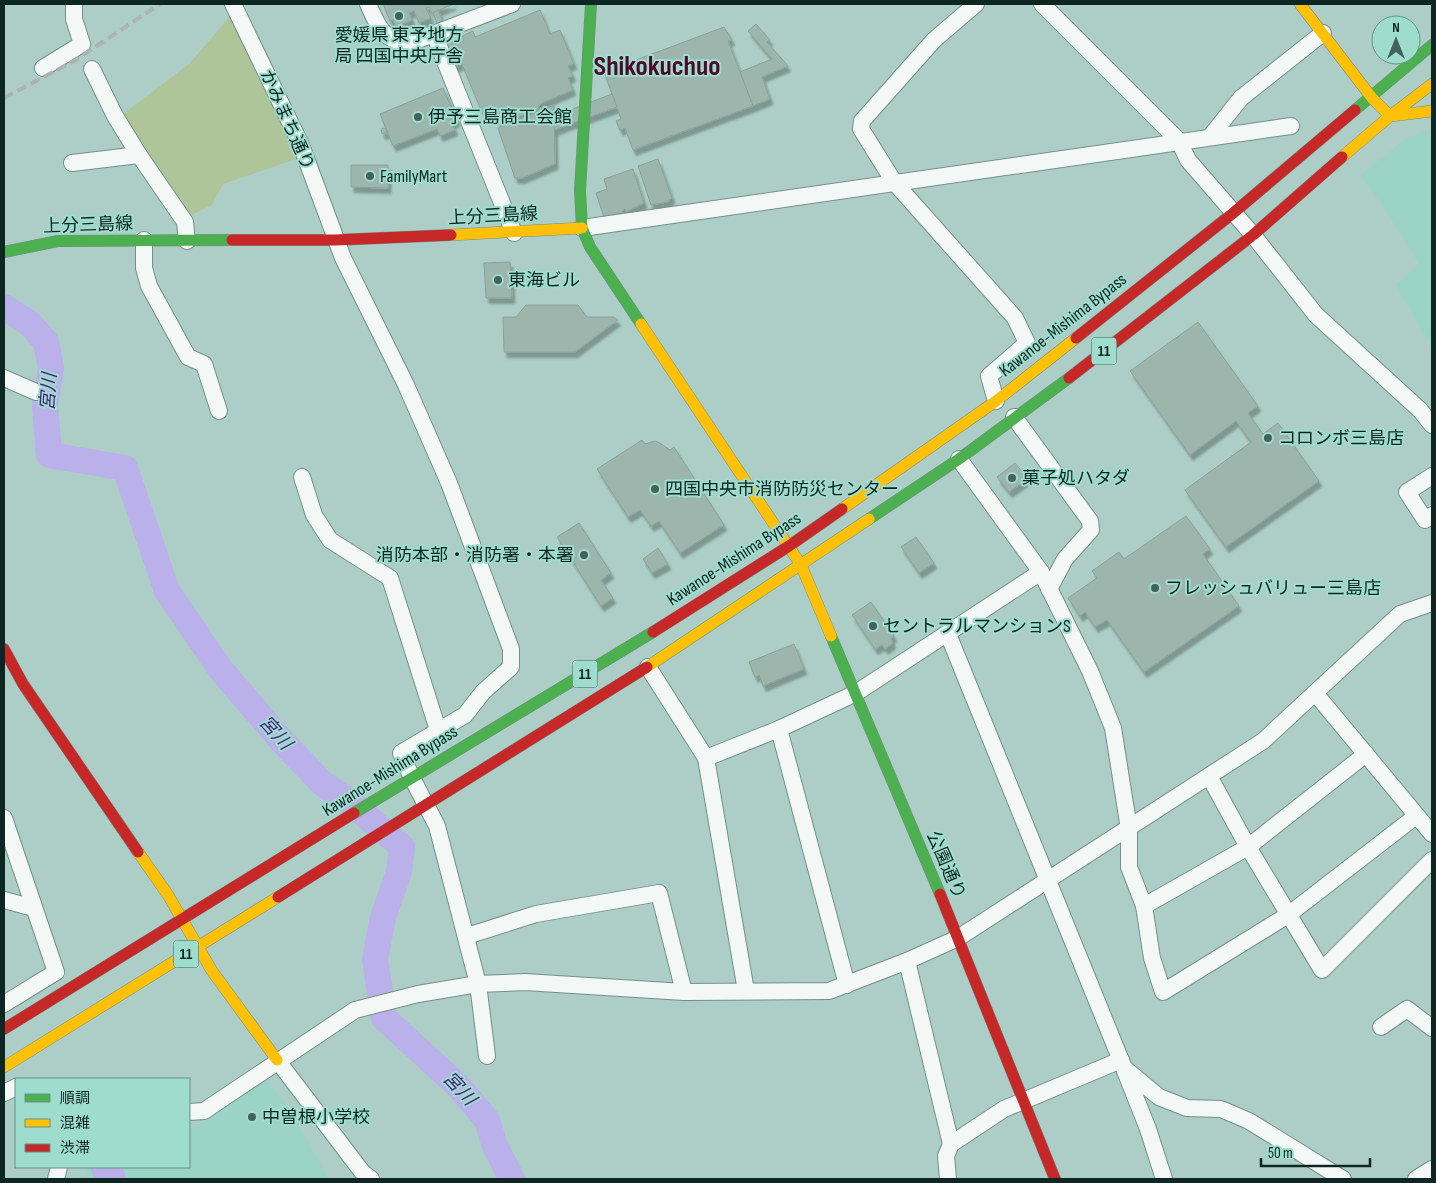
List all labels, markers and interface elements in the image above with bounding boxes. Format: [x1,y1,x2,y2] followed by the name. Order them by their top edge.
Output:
[393,10,405,22] marker: 愛媛県 東予地方 局 四国中央庁舎
[1371,15,1421,65] north arrow
[1392,19,1400,36] text: N
[335,25,463,67] place label: 愛媛県 東予地方 局 四国中央庁舎
[594,50,721,83] district label: Shikokuchuo
[255,66,319,174] street label: かみまち通り
[428,107,572,128] place label: 伊予三島商工会館
[412,111,424,123] marker: 伊予三島商工会館
[380,166,448,187] place label: FamilyMart
[364,170,376,182] marker: FamilyMart
[448,203,538,229] street label: 上分三島線
[43,213,133,237] street label: 上分三島線
[995,269,1131,381] street label: Kawanoe-Mishima Bypass
[508,270,580,291] place label: 東海ビル
[492,274,504,286] marker: 東海ビル
[1092,338,1116,364] road number: 11
[36,370,62,412] water label: 宮川
[1278,428,1404,449] place label: コロンボ三島店
[1262,432,1274,444] marker: コロンボ三島店
[1022,468,1130,489] place label: 菓子処ハタダ
[1006,472,1018,484] marker: 菓子処ハタダ
[665,479,899,500] place label: 四国中央市消防防災センター
[649,483,661,495] marker: 四国中央市消防防災センター
[663,508,805,610] street label: Kawanoe-Mishima Bypass
[376,545,574,566] place label: 消防本部・消防署・本署
[578,549,590,561] marker: 消防本部・消防署・本署
[1165,578,1381,599] place label: フレッシュバリュー三島店
[1149,582,1161,594] marker: フレッシュバリュー三島店
[883,616,1071,637] place label: セントラルマンションS
[867,620,879,632] marker: セントラルマンションS
[572,661,598,688] road number: 11
[254,711,298,756] water label: 宮川
[318,721,462,821] street label: Kawanoe-Mishima Bypass
[922,828,970,902] street label: 公園通り
[174,941,198,968] road number: 11
[438,1067,482,1112] water label: 宮川
[15,1078,190,1168] legend
[60,1089,90,1108] text: 順調
[262,1107,370,1128] place label: 中曽根小学校
[246,1111,258,1123] marker: 中曽根小学校
[60,1114,90,1133] text: 混雑
[1261,1136,1370,1168] scale bar
[60,1139,90,1158] text: 渋滞
[1268,1144,1293,1163] text: 50 m

